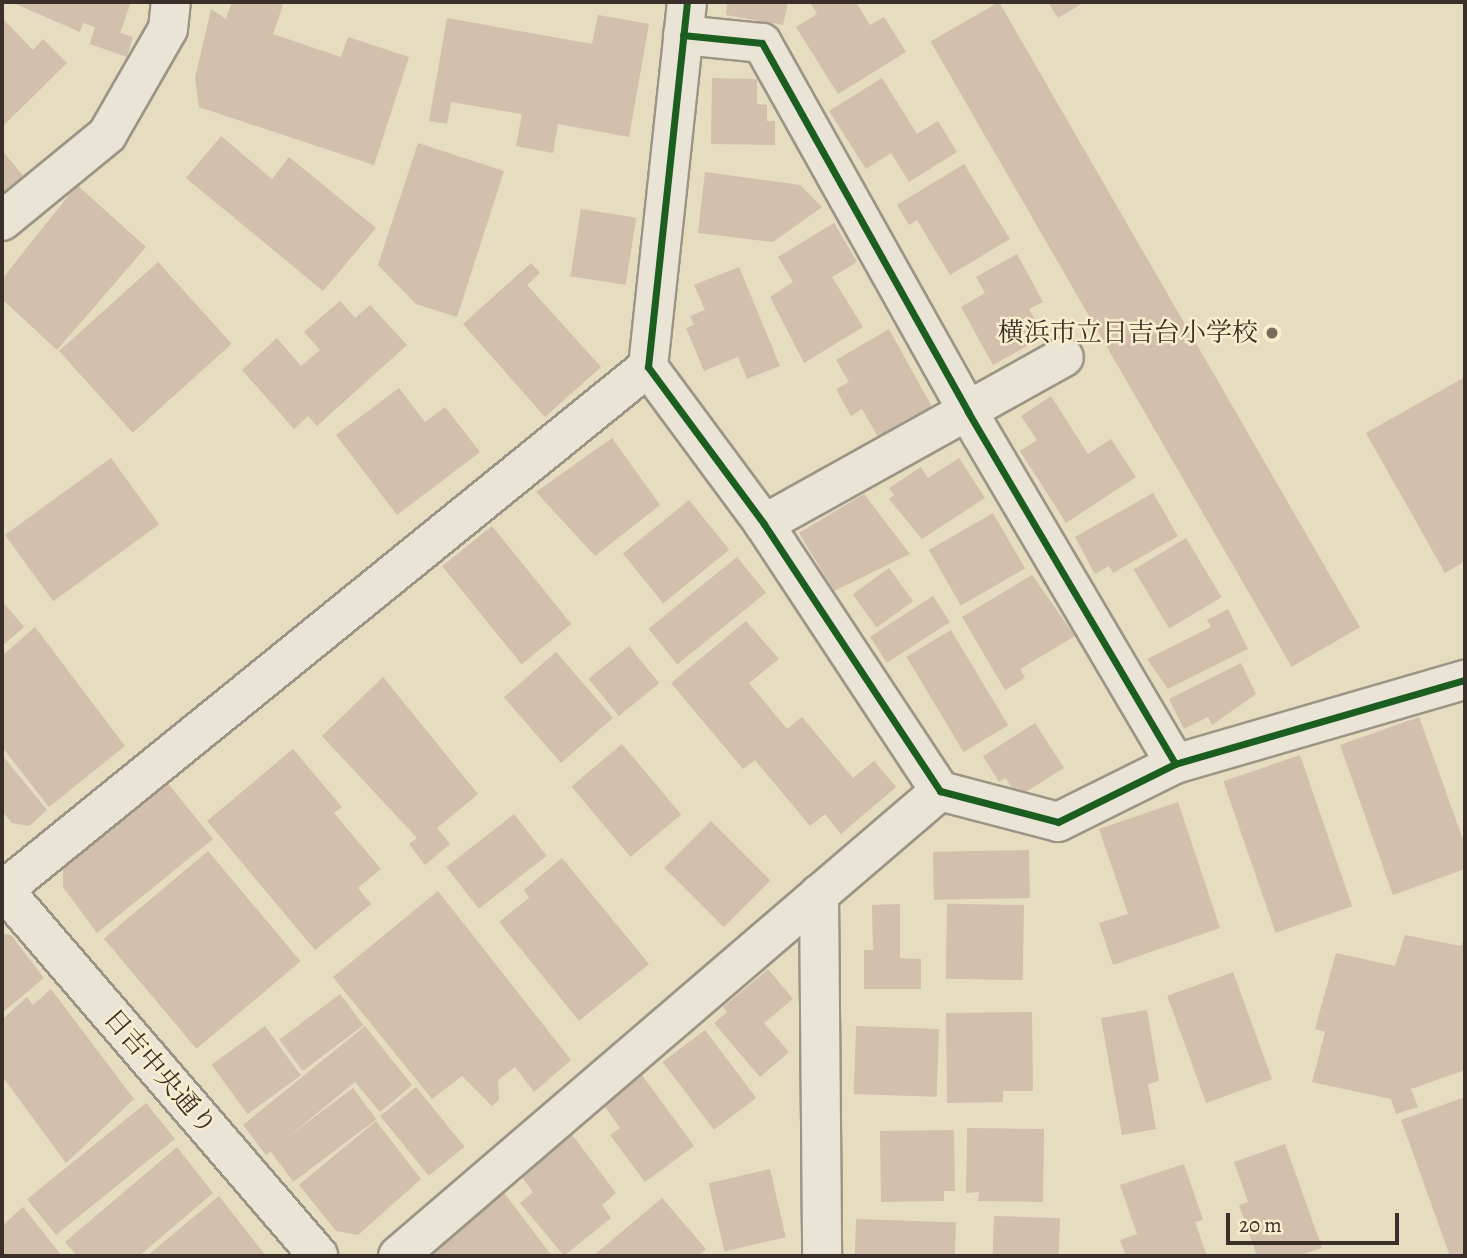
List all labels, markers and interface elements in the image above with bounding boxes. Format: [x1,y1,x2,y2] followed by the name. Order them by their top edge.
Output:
[998,317,1258,349] place label: 横浜市立日吉台小学校
[1264,325,1280,341] marker: 横浜市立日吉台小学校
[97,1003,223,1141] street label: 日吉中央通り
[1229,1198,1402,1242] scale bar
[1239,1211,1282,1239] text: 20 m

